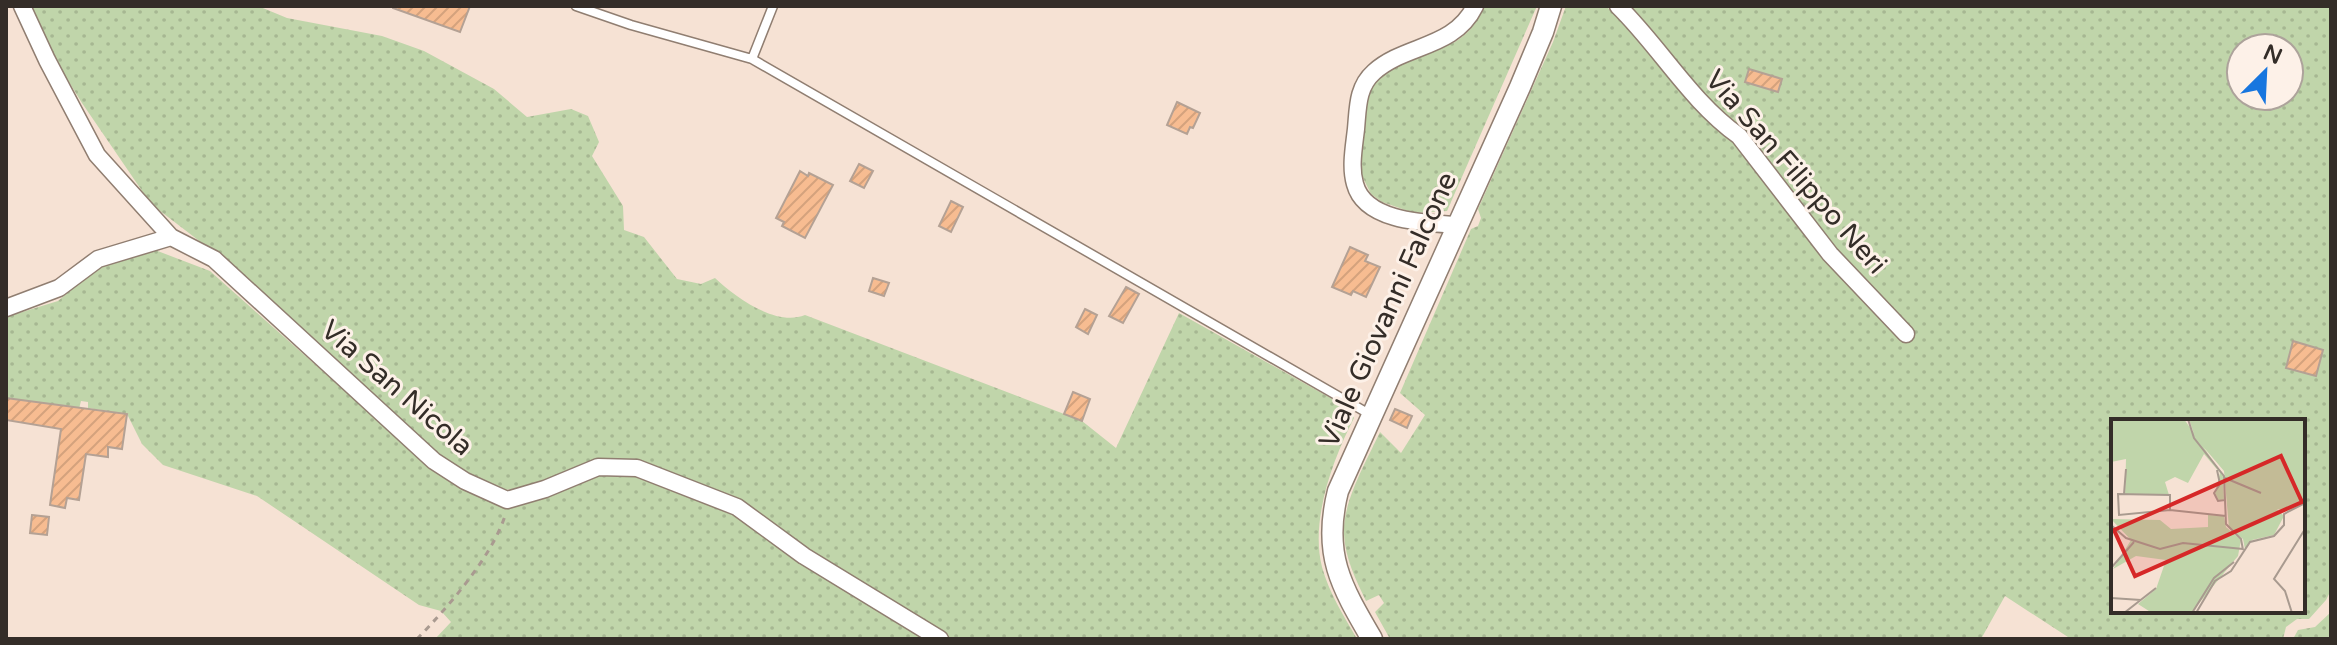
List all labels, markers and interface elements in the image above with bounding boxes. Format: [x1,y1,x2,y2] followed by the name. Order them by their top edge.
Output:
[2225,32,2305,112] north arrow
[2259,39,2286,70] text: N
[1698,63,1894,281] street label: Via San Filippo Neri
[1312,167,1464,453] street label: Viale Giovanni Falcone
[314,313,480,463] street label: Via San Nicola
[2111,419,2305,613] inset map

